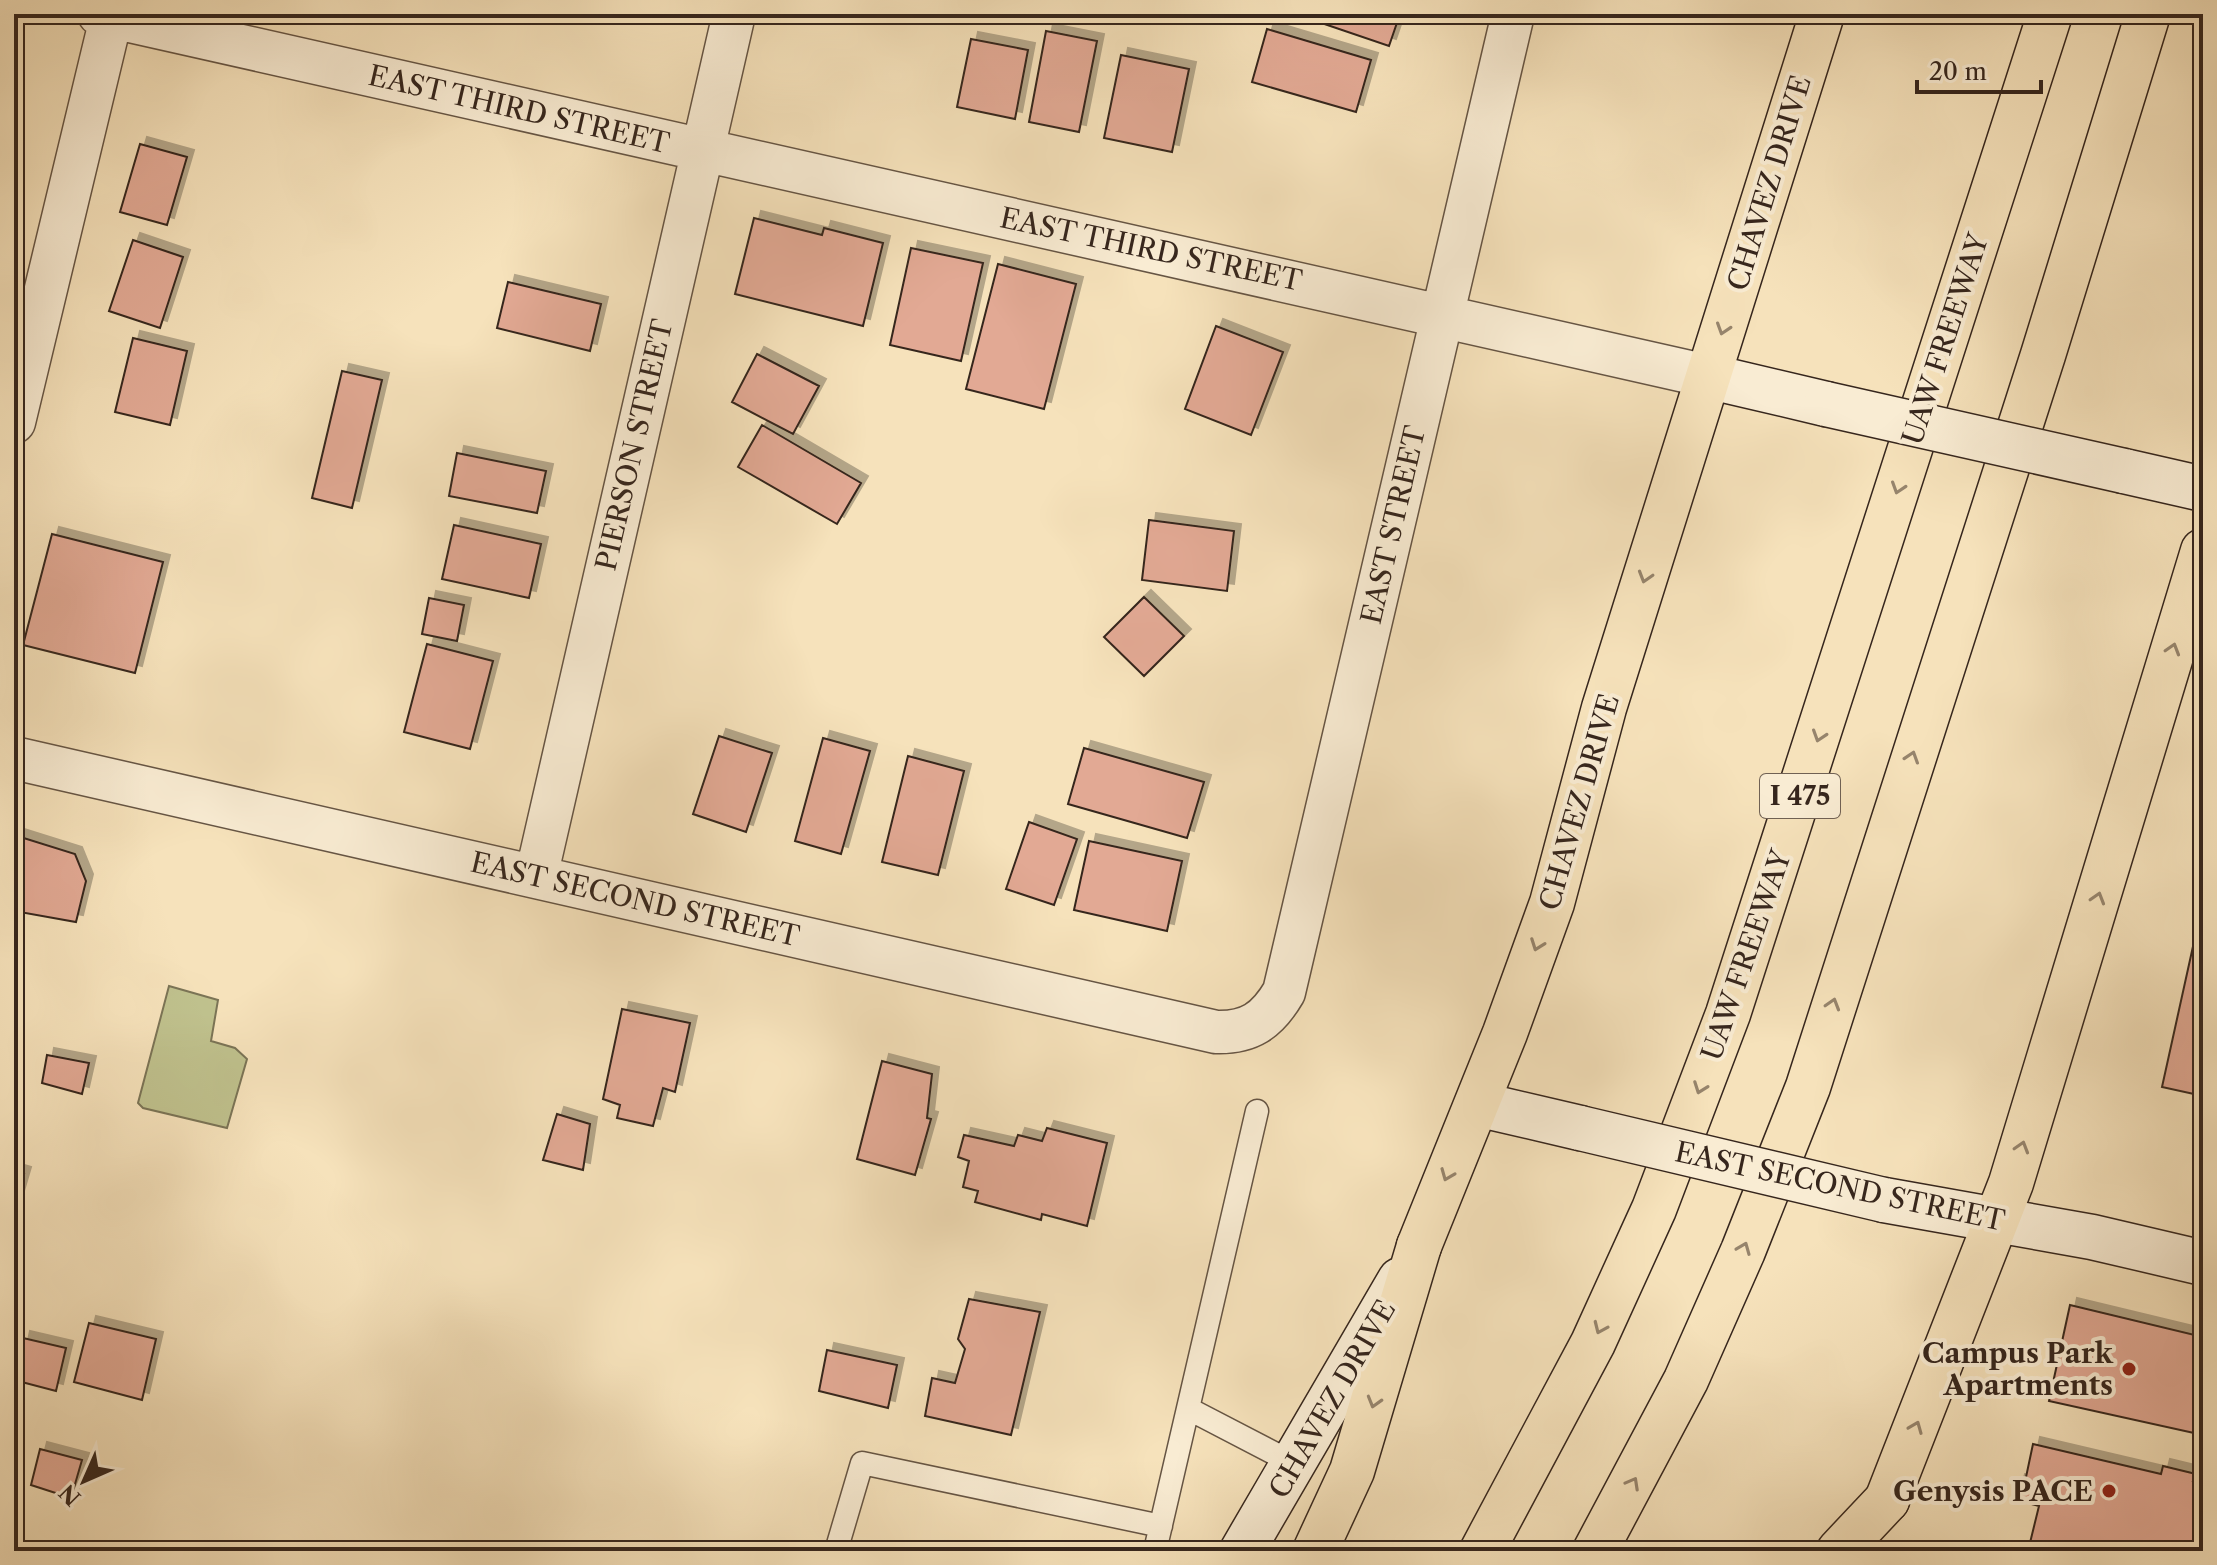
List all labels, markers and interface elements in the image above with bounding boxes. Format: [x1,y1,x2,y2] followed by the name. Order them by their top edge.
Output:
[1917,44,2041,94] scale bar
[1929,57,1987,86] text: 20 m
[365,58,673,160] street label: EAST THIRD STREET
[1720,71,1818,295] street label: CHAVEZ DRIVE
[997,200,1305,298] street label: EAST THIRD STREET
[1895,228,1996,449] street label: UAW FREEWAY
[589,316,679,574] street label: PIERSON STREET
[1716,321,1732,335] one-way arrow
[1354,423,1432,627] street label: EAST STREET
[1891,481,1907,494] one-way arrow
[1638,570,1654,583] one-way arrow
[2164,642,2180,656] one-way arrow
[1532,690,1626,914] street label: CHAVEZ DRIVE
[1812,728,1828,742] one-way arrow
[1903,750,1919,764] one-way arrow
[1760,774,1840,818] road number: I 475
[1694,844,1798,1065] street label: UAW FREEWAY
[467,845,803,953] street label: EAST SECOND STREET
[2089,891,2105,905] one-way arrow
[1530,937,1547,951] one-way arrow
[1824,998,1840,1011] one-way arrow
[1693,1080,1710,1094] one-way arrow
[1672,1134,2008,1238] street label: EAST SECOND STREET
[2013,1140,2029,1154] one-way arrow
[1440,1167,1457,1181] one-way arrow
[1734,1242,1750,1256] one-way arrow
[1262,1294,1402,1504] street label: CHAVEZ DRIVE
[1594,1320,1610,1334] one-way arrow
[1922,1336,2114,1402] place label: Campus Park Apartments
[2120,1360,2138,1378] marker: Campus Park Apartments
[1367,1395,1383,1408] one-way arrow
[1907,1421,1923,1435] one-way arrow
[44,1441,124,1521] north arrow
[1893,1474,2093,1508] place label: Genysis PACE
[1623,1477,1638,1491] one-way arrow
[54,1478,87,1511] text: N
[2100,1482,2118,1500] marker: Genysis PACE

